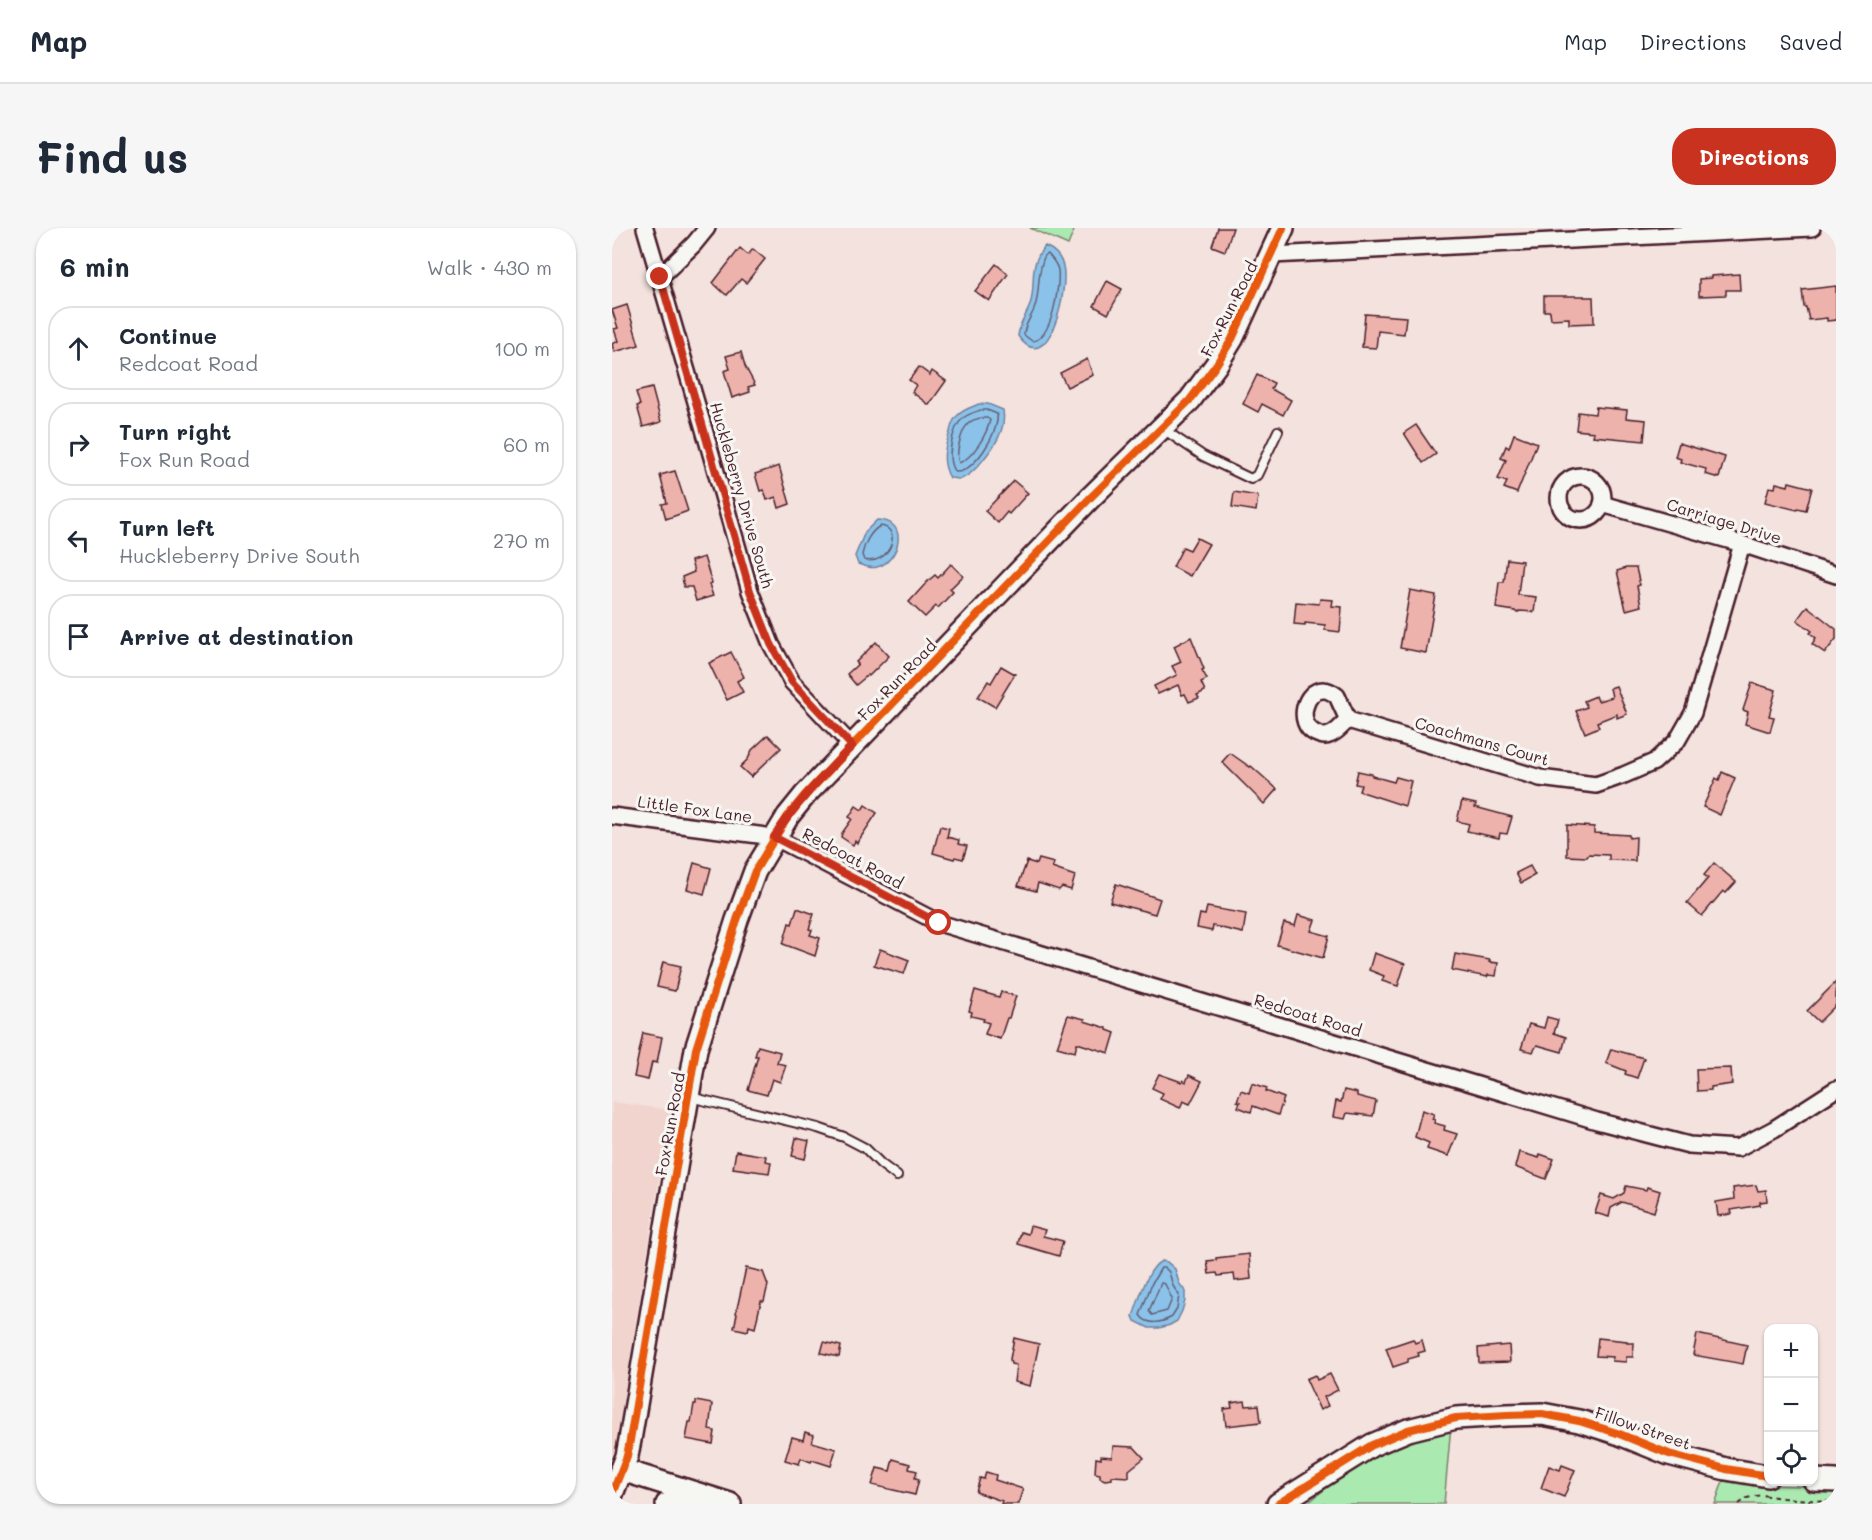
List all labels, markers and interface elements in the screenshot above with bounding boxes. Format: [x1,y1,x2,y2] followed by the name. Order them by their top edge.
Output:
[30,23,87,59] text: Map
[1564,28,1607,55] text: Map
[1640,28,1747,55] text: Directions
[1780,28,1842,55] text: Saved
[1672,128,1836,185] button: Directions
[36,129,188,184] text: Find us
[60,250,129,284] text: 6 min
[427,254,552,280] text: Walk · 430 m
[1195,257,1262,360] street label: Fox Run Road
[646,263,672,289] route end
[119,321,217,350] text: Continue
[62,332,95,365] icon: ahead
[494,335,550,361] text: 100 m
[119,350,258,376] text: Redcoat Road
[706,400,779,590] street label: Huckleberry Drive South
[119,417,231,446] text: Turn right
[62,428,95,461] icon: right
[503,431,550,457] text: 60 m
[119,446,250,472] text: Fox Run Road
[1664,493,1784,548] street label: Carriage Drive
[119,513,215,542] text: Turn left
[62,524,95,557] icon: left
[493,527,550,553] text: 270 m
[119,542,359,568] text: Huckleberry Drive South
[62,620,95,653] icon: arrive
[119,622,354,651] text: Arrive at destination
[853,635,941,725] street label: Fox Run Road
[1413,711,1552,770] street label: Coachmans Court
[637,790,754,827] street label: Little Fox Lane
[799,822,907,893] street label: Redcoat Road
[925,909,951,935] route start
[1252,988,1364,1041] street label: Redcoat Road
[650,1071,689,1177] street label: Fox Run Road
[1764,1324,1818,1486] map controls
[1764,1324,1818,1378] button: +
[1764,1378,1818,1432] button: −
[1593,1401,1694,1454] street label: Fillow Street
[1764,1432,1818,1486] button: locate

